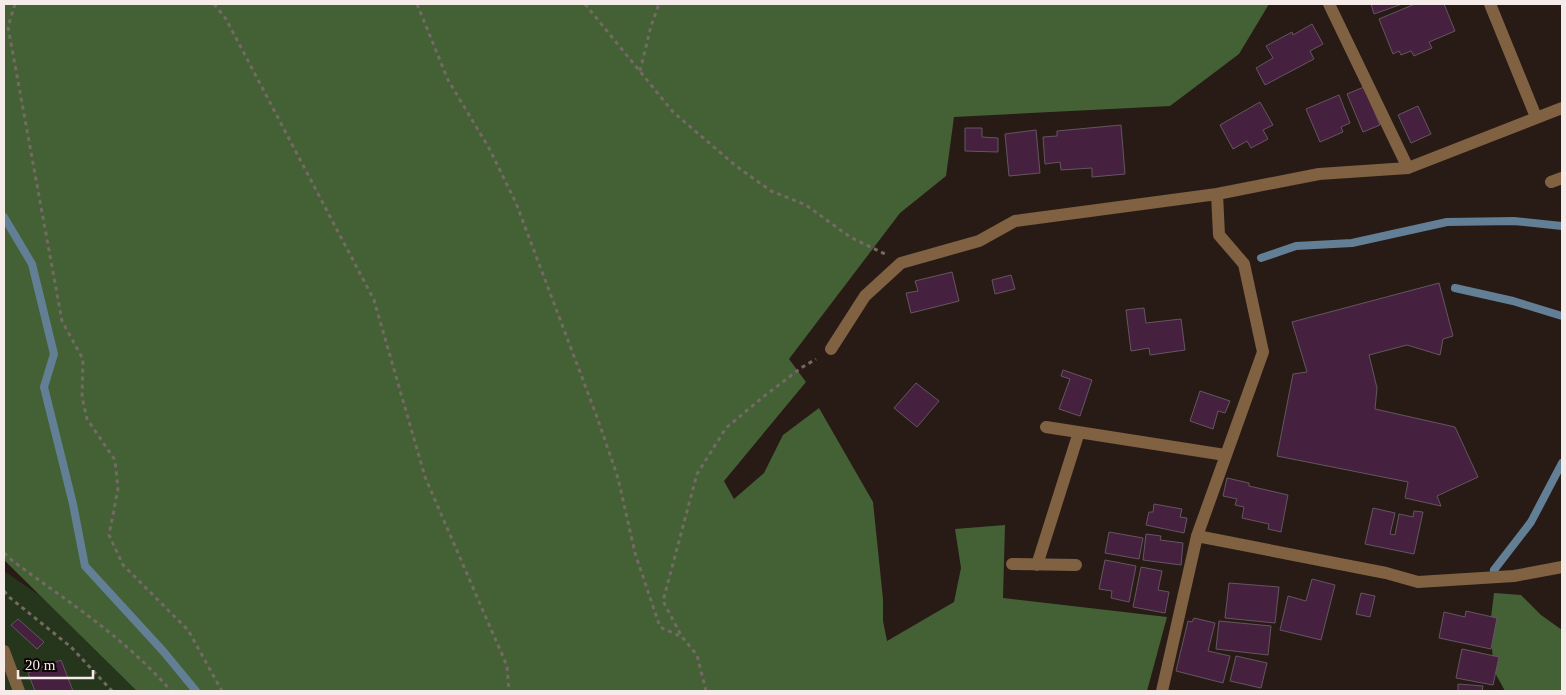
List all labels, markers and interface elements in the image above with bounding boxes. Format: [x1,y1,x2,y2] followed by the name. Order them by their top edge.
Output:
[18,648,92,680] scale bar
[25,657,56,673] text: 20 m

